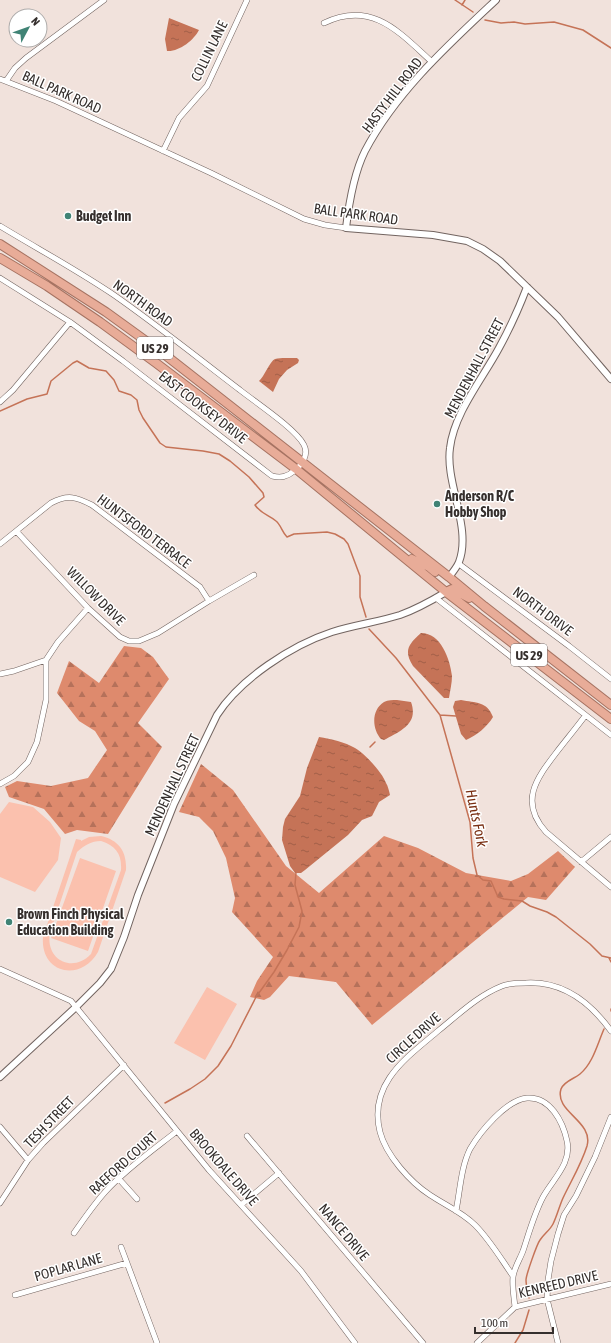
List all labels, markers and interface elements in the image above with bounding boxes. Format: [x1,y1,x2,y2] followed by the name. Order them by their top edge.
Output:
[8,8,48,48] north arrow
[29,15,42,28] text: N
[187,18,231,84] street label: COLLIN LANE
[359,54,425,136] street label: HASTY HILL ROAD
[20,67,104,117] street label: BALL PARK ROAD
[313,200,399,228] street label: BALL PARK ROAD
[76,208,131,224] place label: Budget Inn
[63,211,73,221] marker: Budget Inn
[110,276,176,330] street label: NORTH ROAD
[441,315,507,421] street label: MENDENHALL STREET
[137,337,173,359] road number: US 29
[156,368,250,446] street label: EAST COOKSEY DRIVE
[444,488,515,520] place label: Anderson R/C Hobby Shop
[94,491,194,571] street label: HUNTSFORD TERRACE
[432,499,442,509] marker: Anderson R/C Hobby Shop
[64,564,128,628] street label: WILLOW DRIVE
[510,583,576,639] street label: NORTH DRIVE
[511,644,547,666] road number: US 29
[141,732,203,838] street label: MENDENHALL STREET
[463,788,492,849] water label: Hunts Fork
[17,906,124,938] place label: Brown Finch Physical Education Building
[4,917,14,927] marker: Brown Finch Physical Education Building
[383,1009,443,1067] street label: CIRCLE DRIVE
[21,1093,77,1151] street label: TESH STREET
[186,1126,262,1208] street label: BROOKDALE DRIVE
[86,1128,160,1198] street label: RAEFORD COURT
[316,1201,372,1264] street label: NANCE DRIVE
[32,1250,104,1284] street label: POPLAR LANE
[517,1267,599,1301] street label: KENREED DRIVE
[475,1309,553,1335] scale bar
[481,1316,508,1330] text: 100 m

